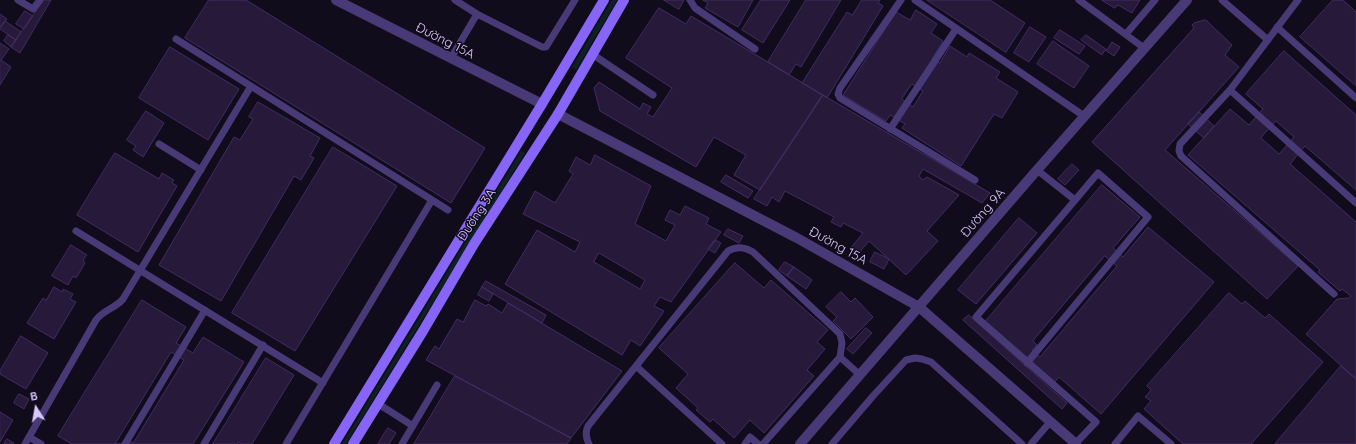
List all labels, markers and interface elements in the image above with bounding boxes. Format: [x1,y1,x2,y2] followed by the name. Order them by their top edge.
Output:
[413,20,477,62] street label: Đường 15A
[958,185,1008,241] street label: Đường 9A
[454,186,500,244] street label: Đường 3A
[806,224,870,268] street label: Đường 15A
[16,388,56,428] north arrow
[29,389,39,404] text: B

